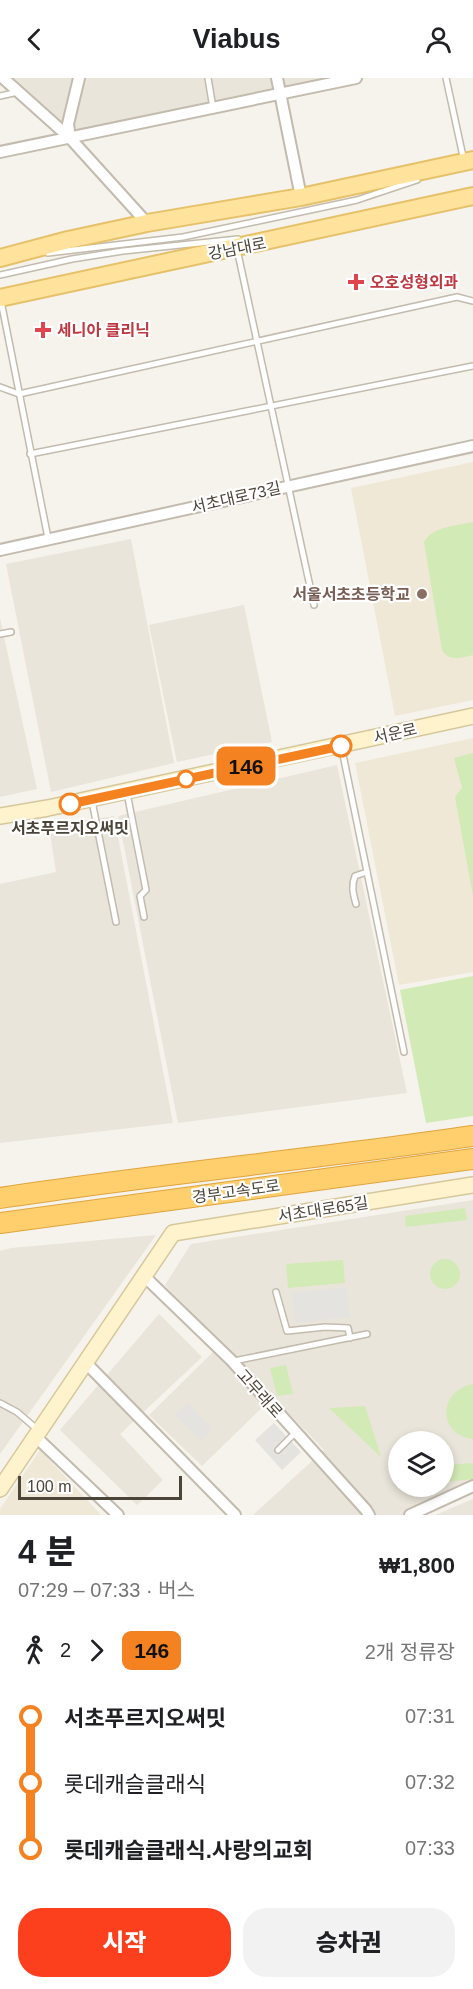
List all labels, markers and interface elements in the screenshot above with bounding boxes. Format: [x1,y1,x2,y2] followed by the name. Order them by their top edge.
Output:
[18,23,51,56] icon: back
[422,23,455,56] icon: person
[192,24,281,54] text: Viabus
[207,234,268,262] street label: 강남대로
[347,273,365,291] marker: 오호성형외과
[370,274,458,291] place label: 오호성형외과
[34,321,52,339] marker: 세니아 클리닉
[57,322,150,339] place label: 세니아 클리닉
[190,479,283,516] street label: 서초대로73길
[292,585,410,603] place label: 서울서초초등학교
[415,587,429,601] marker: 서울서초초등학교
[372,720,419,747] street label: 서운로
[330,735,352,757] unlabelled marker
[212,746,280,786] line badge: 146
[228,755,264,778] text: 146
[177,770,195,788] unlabelled marker
[59,793,81,815] marker: 서초푸르지오써밋
[11,820,129,837] place label: 서초푸르지오써밋
[191,1177,281,1206] street label: 경부고속도로
[277,1194,370,1225] street label: 서초대로65길
[234,1366,286,1421] street label: 고무래로
[388,1431,454,1497] map controls
[388,1431,454,1497] button: layers
[18,1473,182,1500] scale bar
[27,1478,71,1495] text: 100 m
[18,1533,76,1570] text: 4 분
[379,1553,455,1578] text: ₩1,800
[18,1579,195,1601] text: 07:29 – 07:33 · 버스
[18,1634,51,1667] icon: walk
[80,1634,113,1667] icon: forward
[60,1639,71,1661] text: 2
[134,1639,169,1662] text: 146
[365,1641,455,1663] text: 2개 정류장
[405,1705,455,1727] text: 07:31
[64,1706,226,1731] text: 서초푸르지오써밋
[405,1771,455,1793] text: 07:32
[64,1772,206,1797] text: 롯데캐슬클래식
[405,1837,455,1859] text: 07:33
[64,1838,313,1863] text: 롯데캐슬클래식.사랑의교회
[18,1908,231,1977] button: 시작
[243,1908,455,1977] button: 승차권

